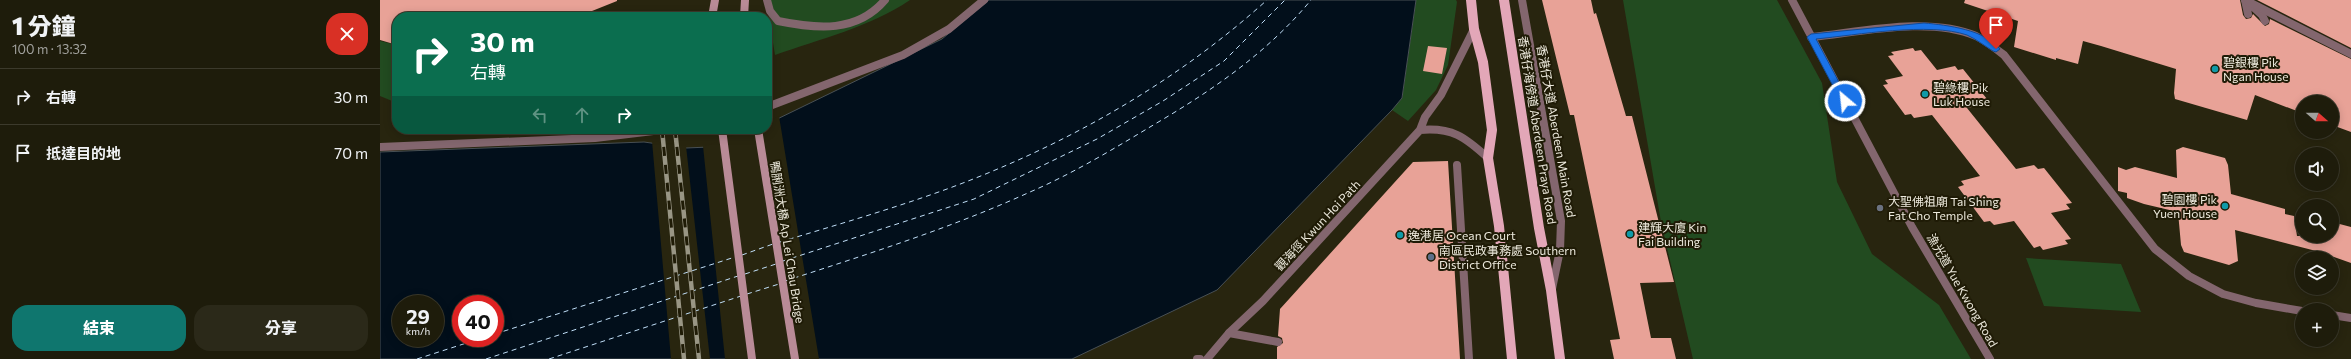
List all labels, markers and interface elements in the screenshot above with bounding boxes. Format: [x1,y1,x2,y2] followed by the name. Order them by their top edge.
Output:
[1979,8,2013,49] pin
[12,11,76,40] text: 1 分鐘
[326,13,368,55] button: close
[1985,14,2007,36] icon: arrive
[470,24,535,58] text: 30 m
[404,28,456,80] icon: right
[1516,35,1560,225] street label: 香港仔海傍道 Aberdeen Praya Road
[12,41,87,57] text: 100 m · 13:32
[1535,43,1579,219] street label: 香港仔大道 Aberdeen Main Road
[2223,55,2289,83] place label: 碧銀樓 Pik Ngan House
[470,61,506,83] text: 右轉
[2210,64,2220,74] marker: 碧銀樓 Pik Ngan House
[1824,80,1866,122] position arrow
[1933,80,1990,108] place label: 碧綠樓 Pik Luk House
[12,86,34,108] icon: right
[46,88,76,106] text: 右轉
[334,88,368,106] text: 30 m
[1920,89,1930,99] marker: 碧綠樓 Pik Luk House
[2295,95,2339,139] north arrow
[2295,95,2339,347] map controls
[529,104,551,126] icon: left
[571,104,593,126] icon: ahead
[613,104,635,126] icon: right
[12,142,34,164] icon: arrive
[46,144,121,162] text: 抵達目的地
[334,144,368,162] text: 70 m
[2295,147,2339,191] button: sound
[768,160,808,324] street label: 鴨脷洲大橋 Ap Lei Chau Bridge
[1271,177,1363,273] street label: 觀海徑 Kwun Hoi Path
[2153,192,2217,220] place label: 碧園樓 Pik Yuen House
[1888,194,1999,222] place label: 大聖佛祖廟 Tai Shing Fat Cho Temple
[2295,199,2339,243] button: search
[2220,201,2230,211] marker: 碧園樓 Pik Yuen House
[1875,203,1885,213] marker: 大聖佛祖廟 Tai Shing Fat Cho Temple
[1638,220,1706,248] place label: 建輝大廈 Kin Fai Building
[1408,228,1516,242] place label: 逸港居 Ocean Court
[1625,229,1635,239] marker: 建輝大廈 Kin Fai Building
[1395,230,1405,240] marker: 逸港居 Ocean Court
[1925,231,2001,349] street label: 漁光道 Yue Kwong Road
[1439,243,1576,271] place label: 南區民政事務處 Southern District Office
[2295,251,2339,295] button: layers
[1426,252,1436,262] marker: 南區民政事務處 Southern District Office
[452,295,504,347] speed limit sign: 40
[2295,303,2339,347] button: +
[406,304,430,328] text: 29
[12,305,186,351] button: 結束
[194,305,368,351] button: 分享
[406,325,430,337] text: km/h

